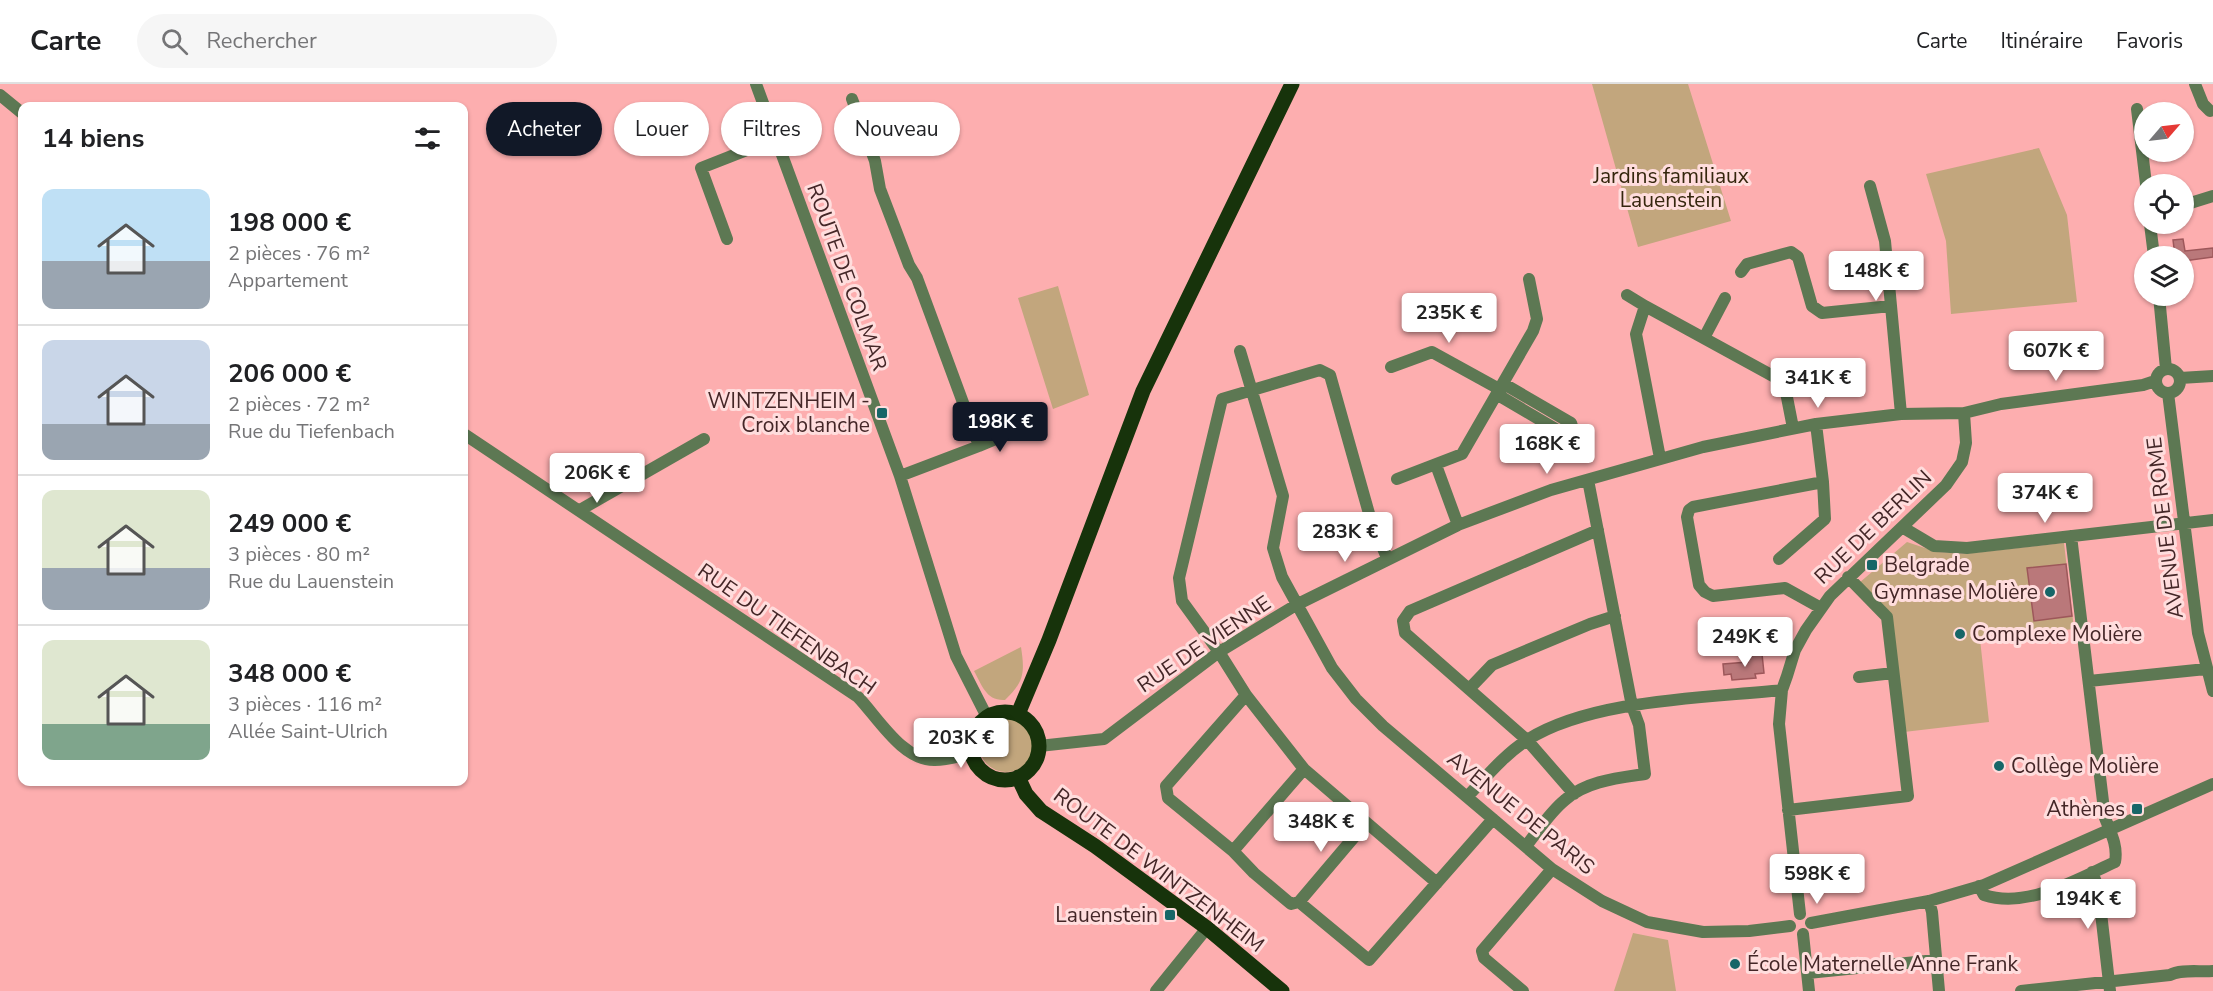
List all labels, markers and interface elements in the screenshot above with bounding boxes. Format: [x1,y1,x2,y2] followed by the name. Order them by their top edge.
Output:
[137,14,557,68] search box
[30,22,101,60] text: Carte
[158,25,191,58] icon: search
[206,26,317,56] text: Rechercher
[1916,27,1967,55] text: Carte
[2000,27,2083,55] text: Itinéraire
[2116,27,2183,55] text: Favoris
[486,102,602,156] chip: Acheter
[614,102,709,156] chip: Louer
[721,102,822,156] chip: Filtres
[834,102,960,156] chip: Nouveau
[2134,102,2194,162] north arrow
[2134,102,2194,306] map controls
[42,121,144,156] text: 14 biens
[411,122,444,155] icon: filters
[1592,162,1749,214] park label: Jardins familiaux Lauenstein
[2134,174,2194,234] button: locate
[800,179,894,375] street label: ROUTE DE COLMAR
[228,205,351,240] text: 198 000 €
[90,213,162,285] icon: home
[228,240,370,267] text: 2 pièces · 76 m²
[2134,246,2194,306] button: layers
[1827,251,1925,302] pin: 148K €
[1843,257,1909,284] text: 148K €
[228,267,348,294] text: Appartement
[1400,293,1498,344] pin: 235K €
[1416,299,1482,326] text: 235K €
[2007,331,2105,382] pin: 607K €
[2023,337,2089,364] text: 607K €
[228,356,351,391] text: 206 000 €
[1769,358,1867,409] pin: 341K €
[90,364,162,436] icon: home
[1785,364,1851,391] text: 341K €
[707,387,870,439] place label: WINTZENHEIM - Croix blanche
[228,391,370,418] text: 2 pièces · 72 m²
[951,402,1049,453] pin: 198K €
[875,406,889,420] marker: WINTZENHEIM - Croix blanche
[967,408,1033,435] text: 198K €
[228,418,395,445] text: Rue du Tiefenbach
[1498,424,1596,475] pin: 168K €
[1514,430,1580,457] text: 168K €
[2140,436,2190,620] street label: AVENUE DE ROME
[548,453,646,504] pin: 206K €
[564,459,630,486] text: 206K €
[1808,464,1938,590] street label: RUE DE BERLIN
[1996,473,2094,524] pin: 374K €
[2012,479,2078,506] text: 374K €
[228,506,351,541] text: 249 000 €
[1296,512,1394,563] pin: 283K €
[90,514,162,586] icon: home
[1312,518,1378,545] text: 283K €
[228,541,370,568] text: 3 pièces · 80 m²
[1884,551,1970,579] place label: Belgrade
[692,557,882,701] street label: RUE DU TIEFENBACH
[1865,558,1879,572] marker: Belgrade
[228,568,394,595] text: Rue du Lauenstein
[1874,578,2038,606] place label: Gymnase Molière
[2043,585,2057,599] marker: Gymnase Molière
[1132,589,1276,699] street label: RUE DE VIENNE
[1696,617,1794,668] pin: 249K €
[1972,620,2142,648] place label: Complexe Molière
[1712,623,1778,650] text: 249K €
[1953,627,1967,641] marker: Complexe Molière
[228,656,351,691] text: 348 000 €
[90,664,162,736] icon: home
[228,691,382,718] text: 3 pièces · 116 m²
[228,718,388,745] text: Allée Saint-Ulrich
[912,718,1010,769] pin: 203K €
[928,724,994,751] text: 203K €
[1441,745,1601,881] street label: AVENUE DE PARIS
[2011,752,2159,780] place label: Collège Molière
[1992,759,2006,773] marker: Collège Molière
[1048,781,1270,959] street label: ROUTE DE WINTZENHEIM
[2046,795,2125,823] place label: Athènes
[1272,802,1370,853] pin: 348K €
[2130,802,2144,816] marker: Athènes
[1288,808,1354,835] text: 348K €
[1768,854,1866,905] pin: 598K €
[1784,860,1850,887] text: 598K €
[2039,879,2137,930] pin: 194K €
[2055,885,2121,912] text: 194K €
[1055,901,1158,929] place label: Lauenstein
[1163,908,1177,922] marker: Lauenstein
[1747,950,2019,978] place label: École Maternelle Anne Frank
[1728,957,1742,971] marker: École Maternelle Anne Frank

